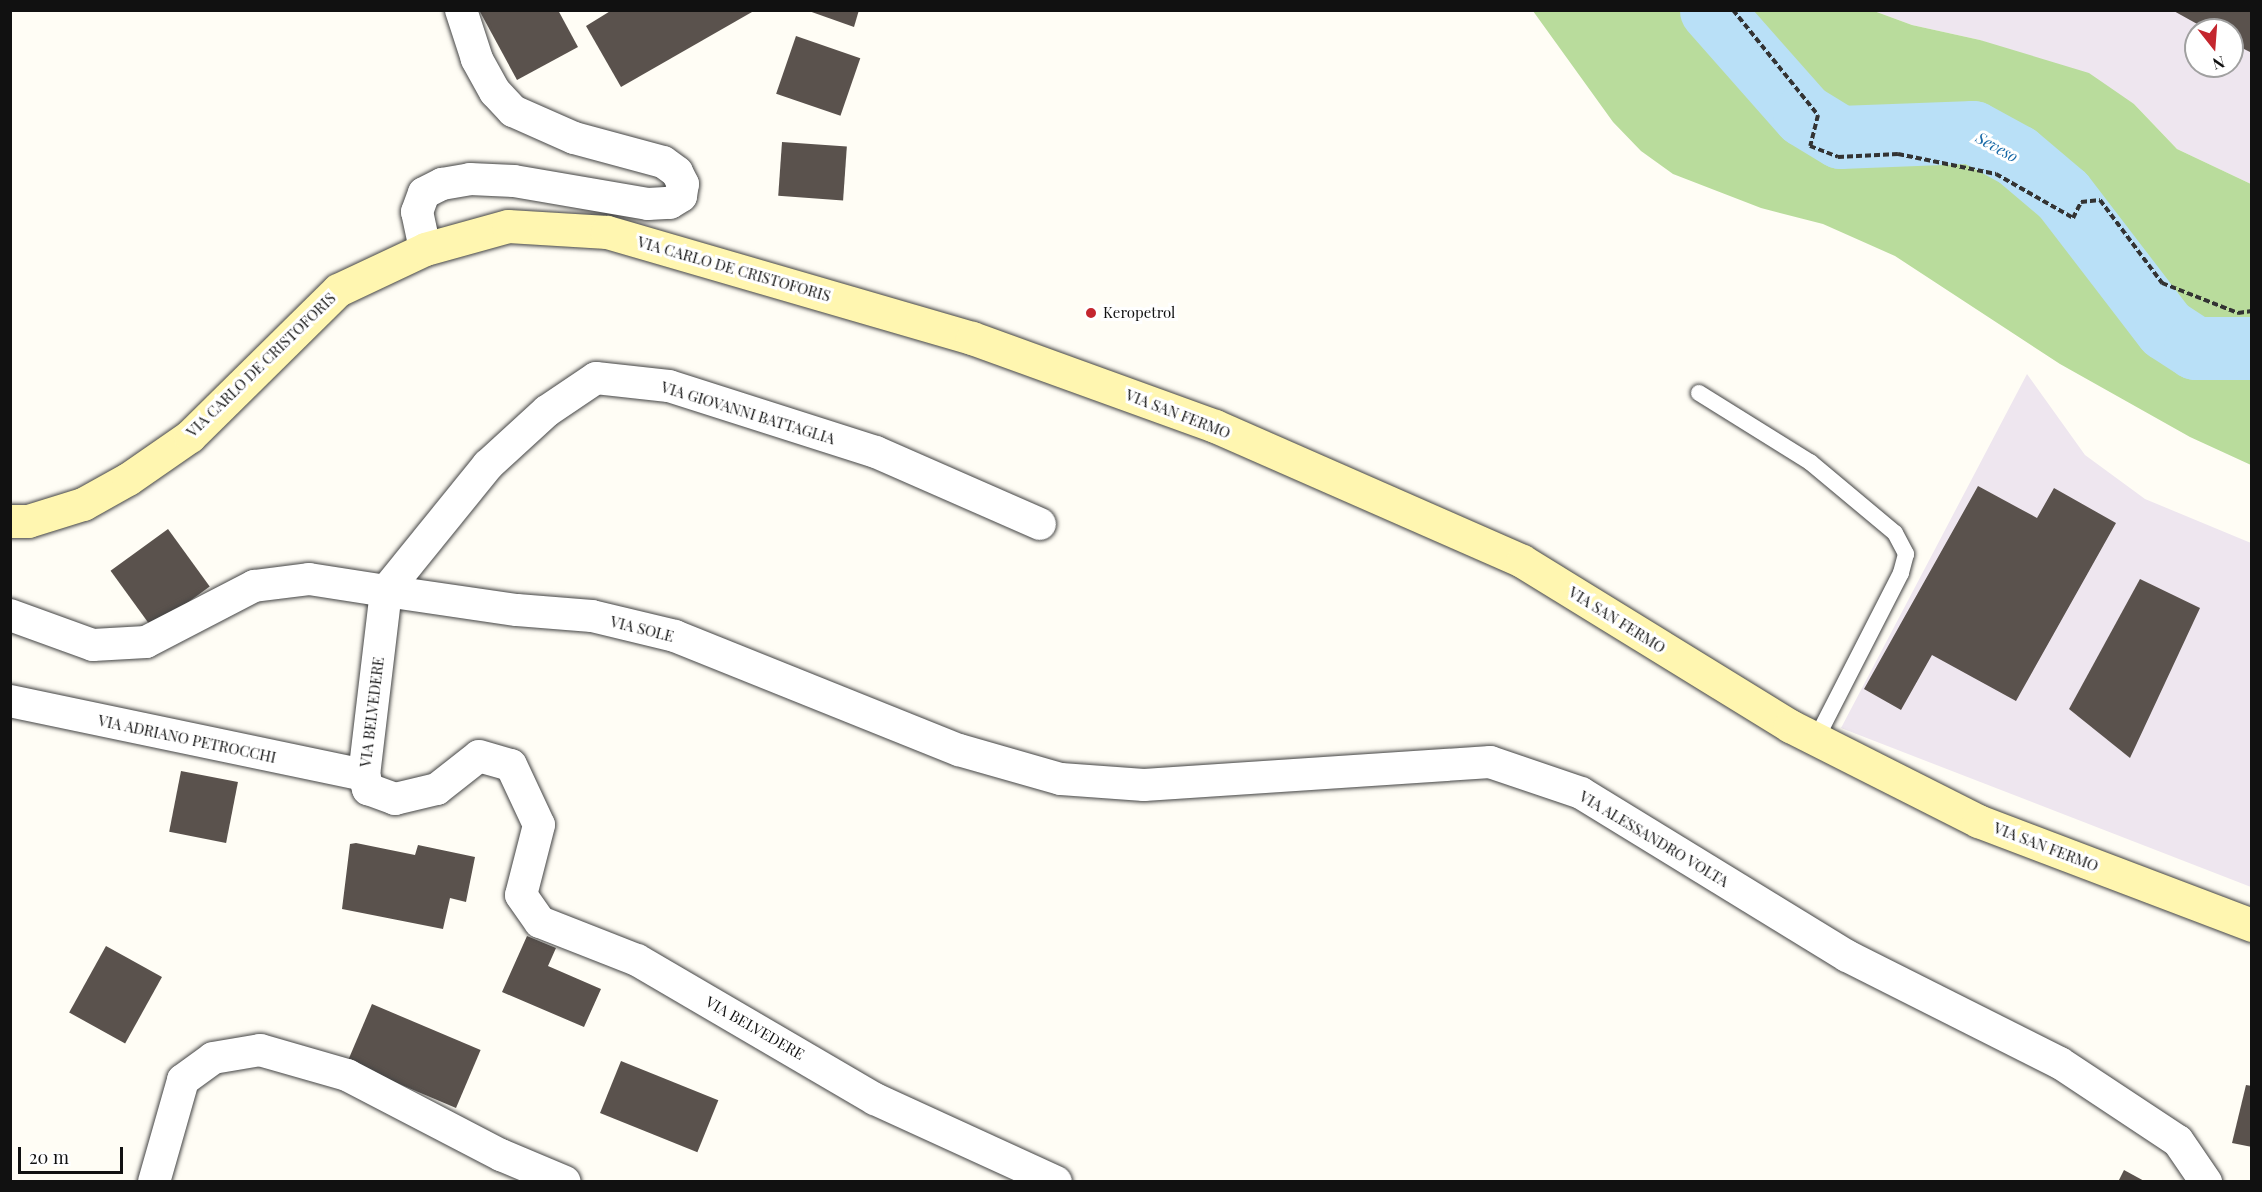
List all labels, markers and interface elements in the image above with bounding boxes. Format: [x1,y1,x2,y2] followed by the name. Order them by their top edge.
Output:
[2184,18,2244,78] north arrow
[2210,52,2227,76] text: N
[1973,128,2021,166] water label: Seveso
[635,233,833,305] street label: VIA CARLO DE CRISTOFORIS
[183,289,339,441] street label: VIA CARLO DE CRISTOFORIS
[1103,304,1175,322] place label: Keropetrol
[1084,306,1098,320] marker: Keropetrol
[659,378,837,448] street label: VIA GIOVANNI BATTAGLIA
[1123,386,1233,442] street label: VIA SAN FERMO
[1565,583,1669,657] street label: VIA SAN FERMO
[608,612,676,646] street label: VIA SOLE
[356,656,388,768] street label: VIA BELVEDERE
[96,711,278,767] street label: VIA ADRIANO PETROCCHI
[1576,787,1732,891] street label: VIA ALESSANDRO VOLTA
[1991,819,2101,875] street label: VIA SAN FERMO
[702,992,808,1064] street label: VIA BELVEDERE
[21,1135,126,1173] scale bar
[29,1145,69,1169] text: 20 m

